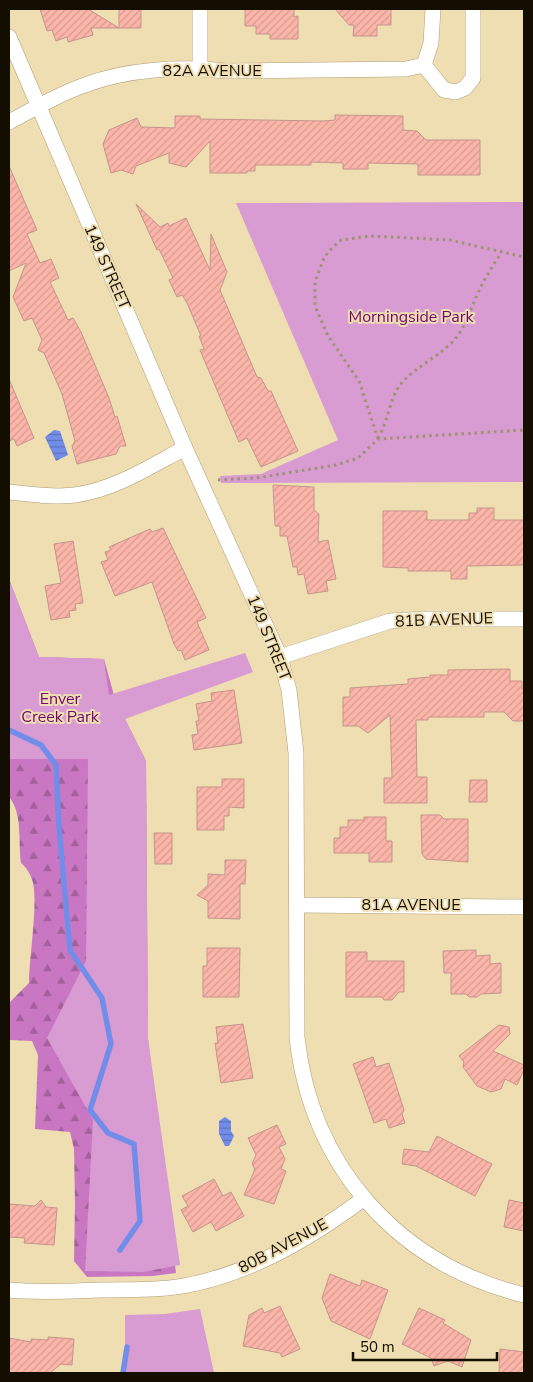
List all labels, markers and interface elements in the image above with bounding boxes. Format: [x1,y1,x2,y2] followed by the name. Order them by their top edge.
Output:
[163,60,261,82] street label: 82A AVENUE
[78,221,136,313] street label: 149 STREET
[349,306,474,328] park label: Morningside Park
[242,592,296,685] street label: 149 STREET
[395,607,493,633] street label: 81B AVENUE
[21,688,100,728] park label: Enver Creek Park
[362,894,460,916] street label: 81A AVENUE
[235,1213,331,1279] street label: 80B AVENUE
[353,1330,497,1362] scale bar
[360,1337,395,1357] text: 50 m

